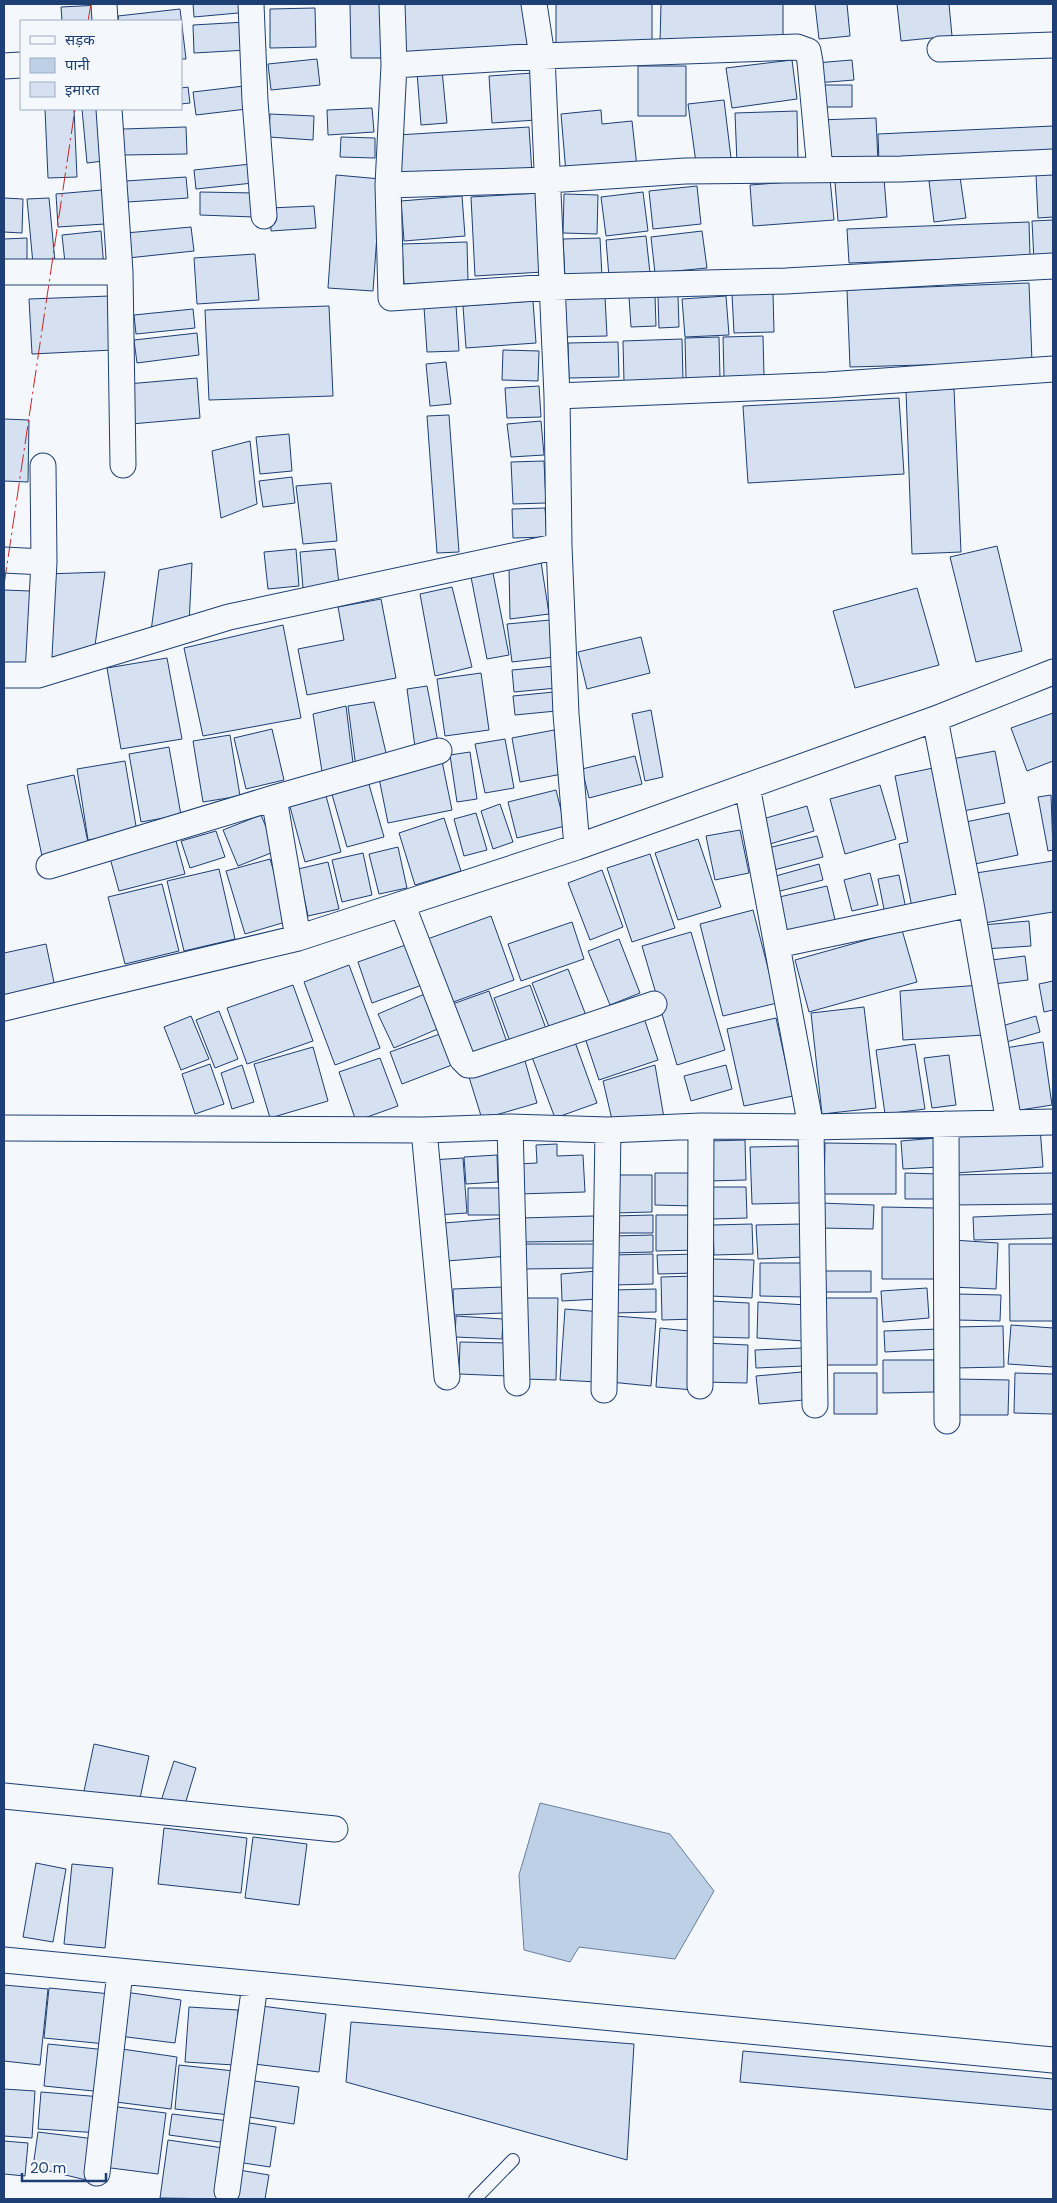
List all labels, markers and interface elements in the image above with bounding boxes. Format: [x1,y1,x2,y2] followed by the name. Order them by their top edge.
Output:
[20,20,182,110] legend
[65,30,95,50] text: सड़क
[65,55,91,75] text: पानी
[65,80,100,100] text: इमारत
[22,2150,106,2182] scale bar
[30,2158,66,2178] text: 20 m

